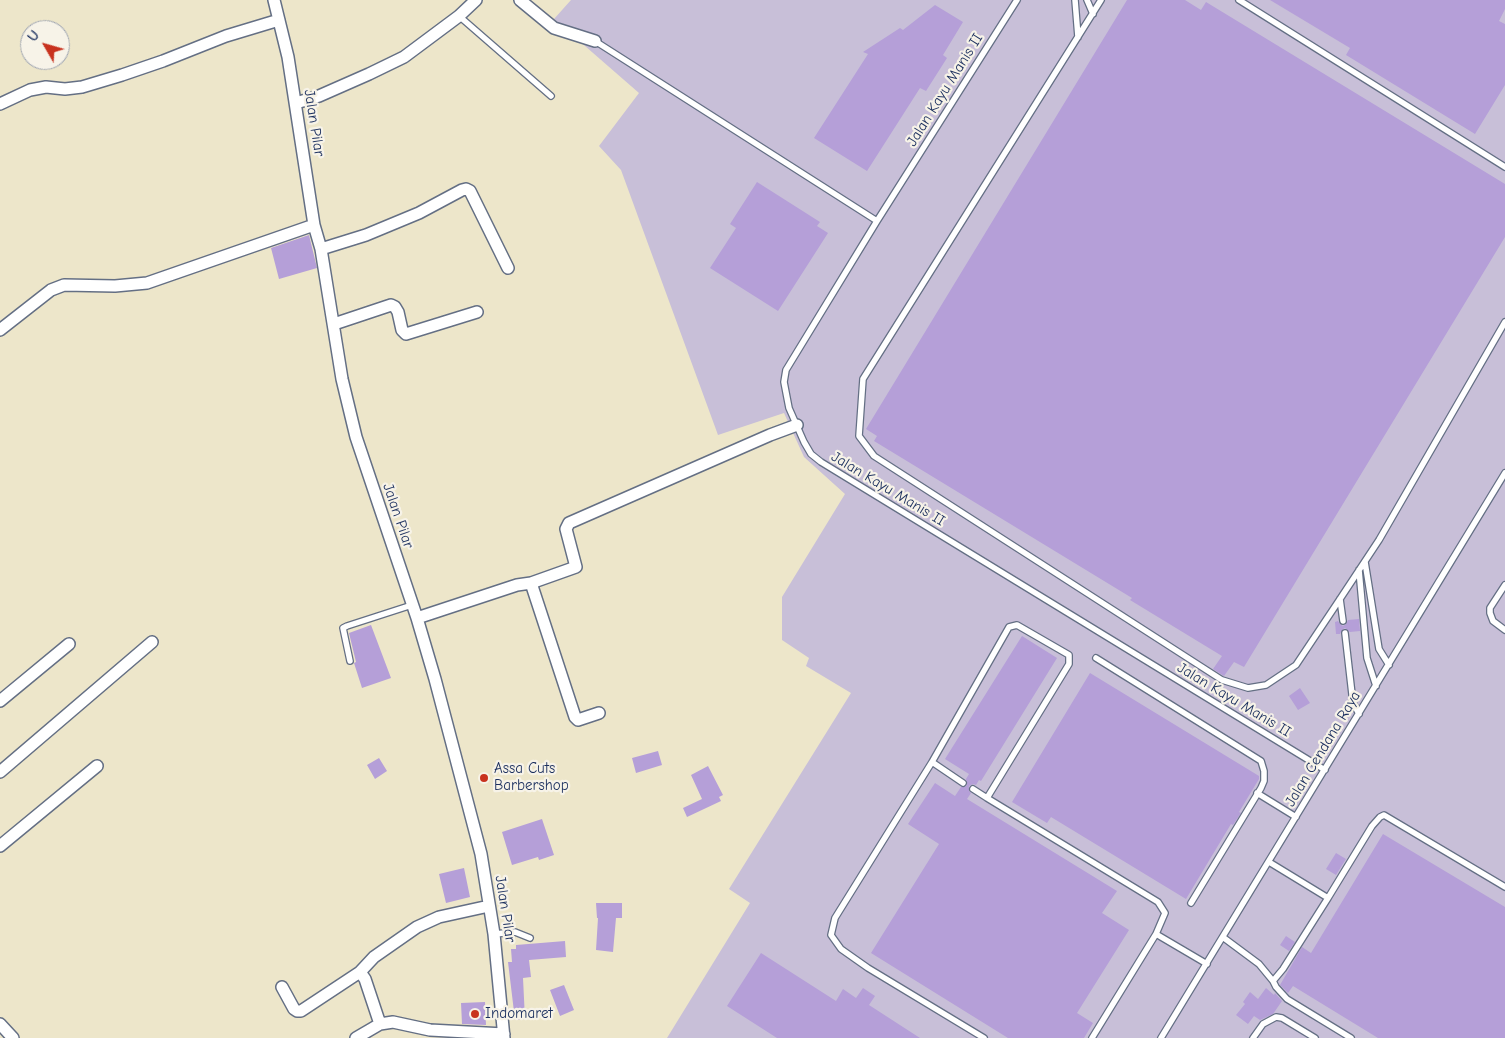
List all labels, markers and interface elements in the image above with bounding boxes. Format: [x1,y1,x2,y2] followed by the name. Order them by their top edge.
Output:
[20,20,70,70] north arrow
[24,27,43,45] text: U
[903,30,987,150] street label: Jalan Kayu Manis II
[300,88,328,158] street label: Jalan Pilar
[828,448,948,530] street label: Jalan Kayu Manis II
[378,481,418,551] street label: Jalan Pilar
[1174,659,1294,741] street label: Jalan Kayu Manis II
[1281,688,1365,810] street label: Jalan Cendana Raya
[494,760,569,795] place label: Assa Cuts Barbershop
[478,772,490,784] marker: Assa Cuts Barbershop
[491,874,519,944] street label: Jalan Pilar
[485,1005,553,1023] place label: Indomaret
[469,1008,481,1020] marker: Indomaret

